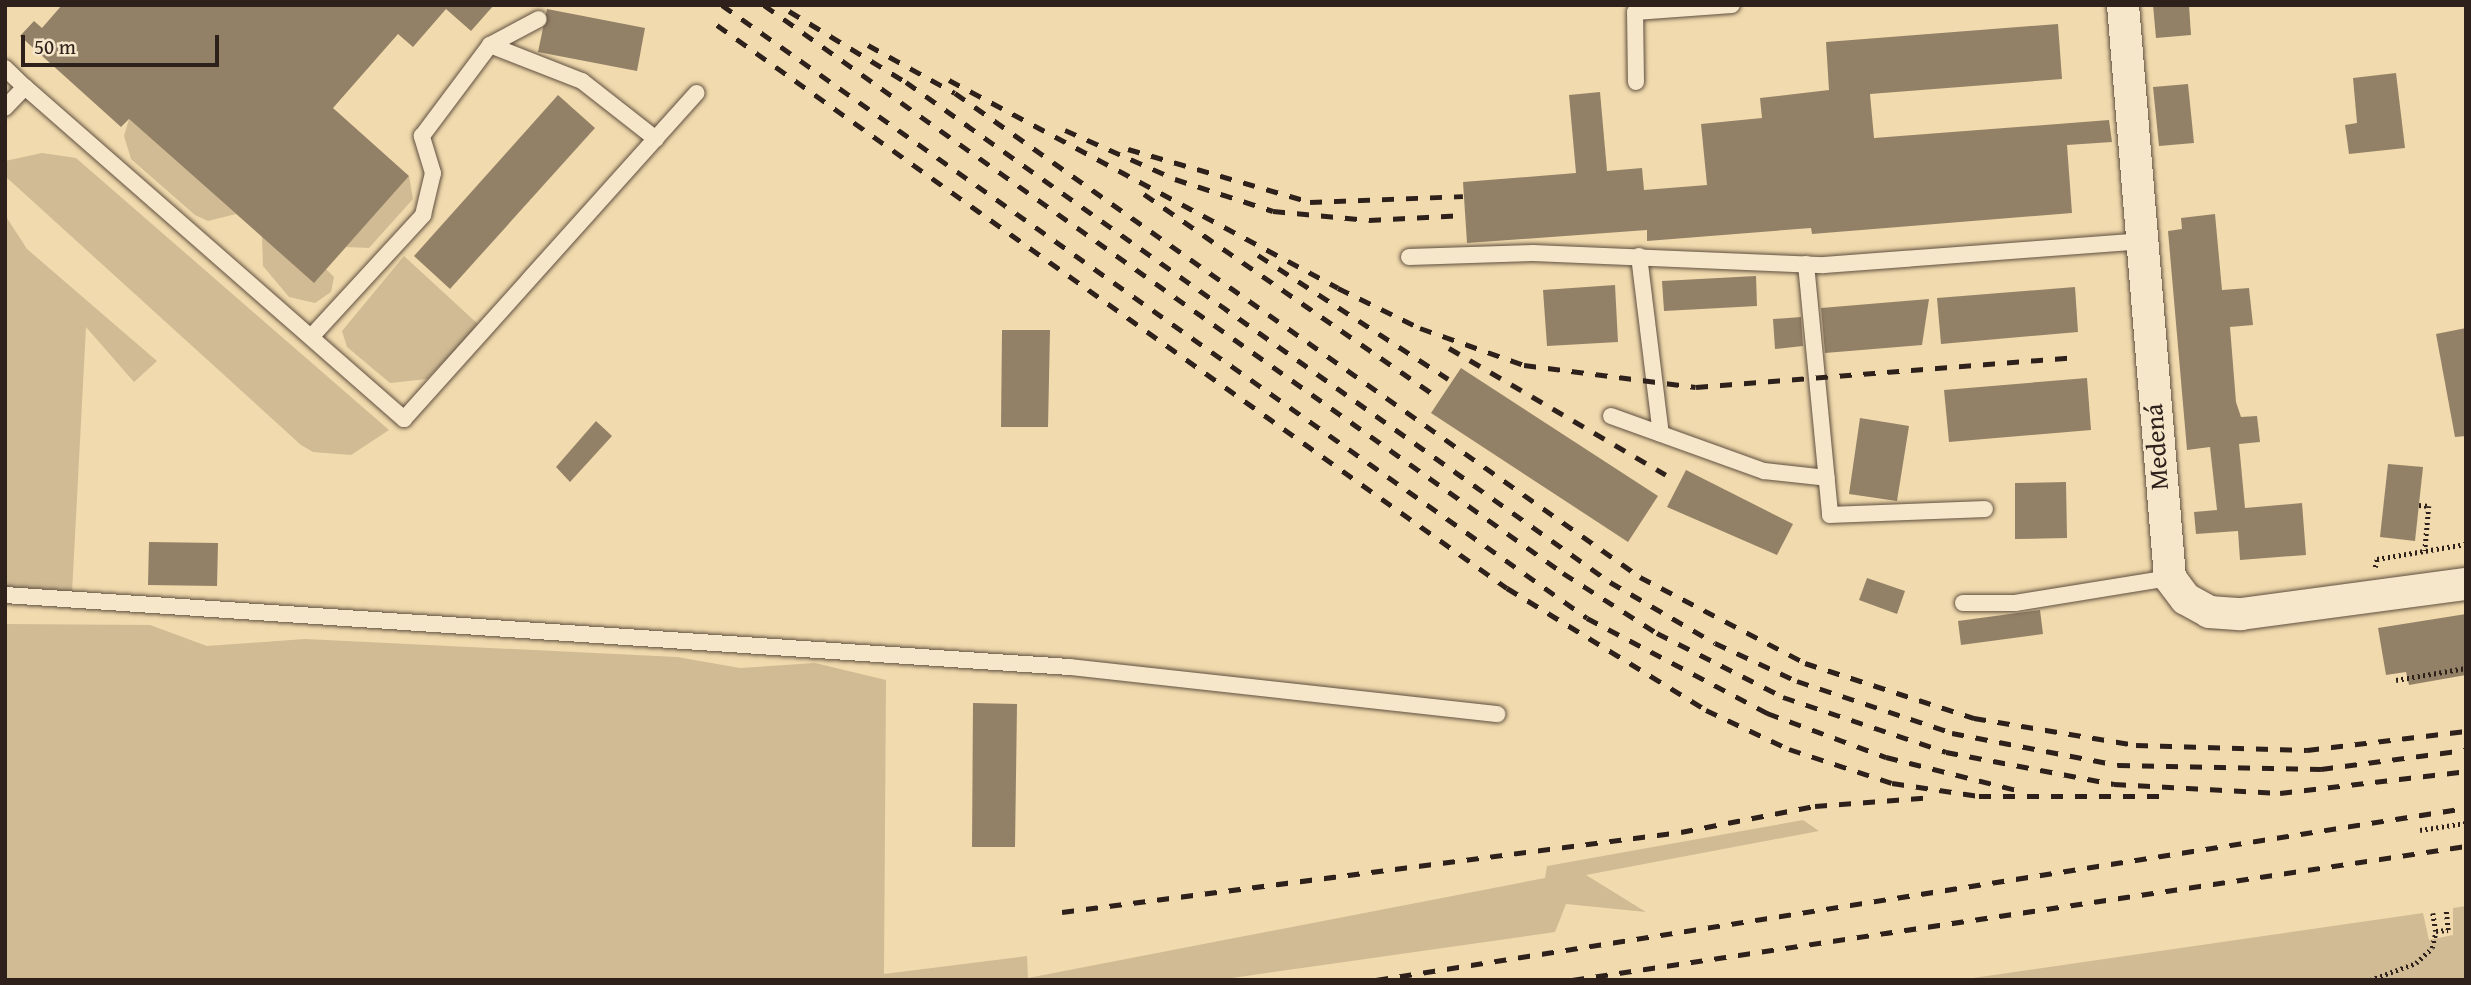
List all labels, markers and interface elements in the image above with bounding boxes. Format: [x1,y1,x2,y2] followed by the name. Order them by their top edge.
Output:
[24,21,222,65] scale bar
[34,31,76,62] text: 50 m
[2137,403,2175,491] street label: Medená

